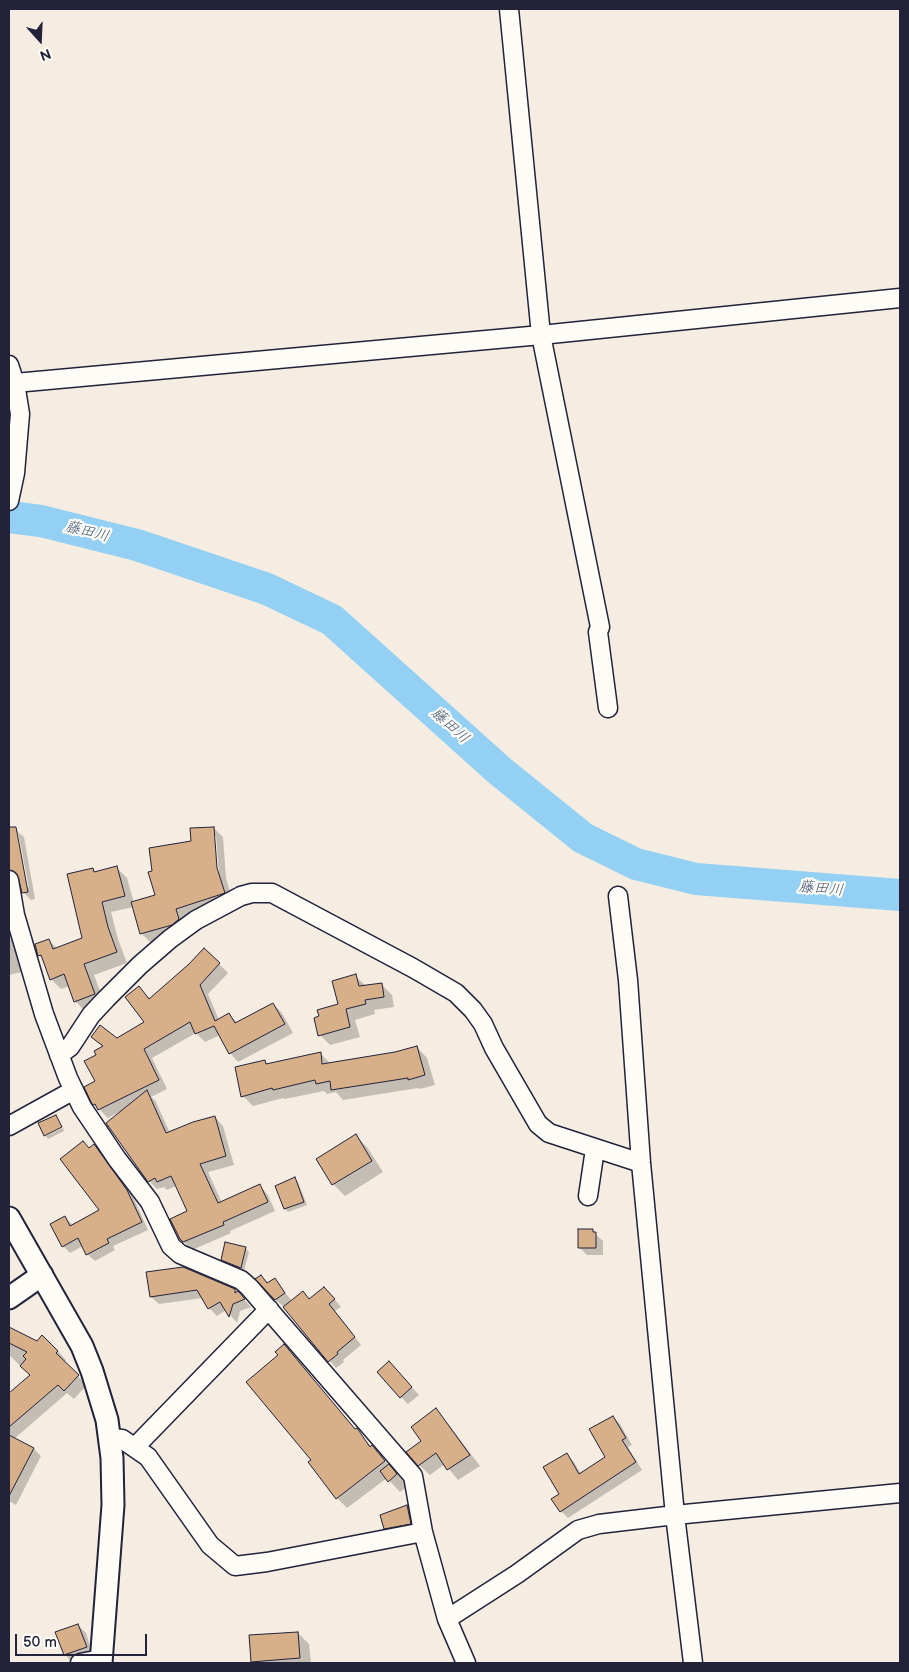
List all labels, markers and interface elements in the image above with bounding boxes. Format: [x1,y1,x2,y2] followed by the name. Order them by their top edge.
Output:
[15,15,65,65] north arrow
[37,45,53,64] text: N
[63,518,111,546] water label: 藤田川
[427,704,473,748] water label: 藤田川
[798,878,844,900] water label: 藤田川
[18,1624,150,1656] scale bar
[23,1633,57,1652] text: 50 m

